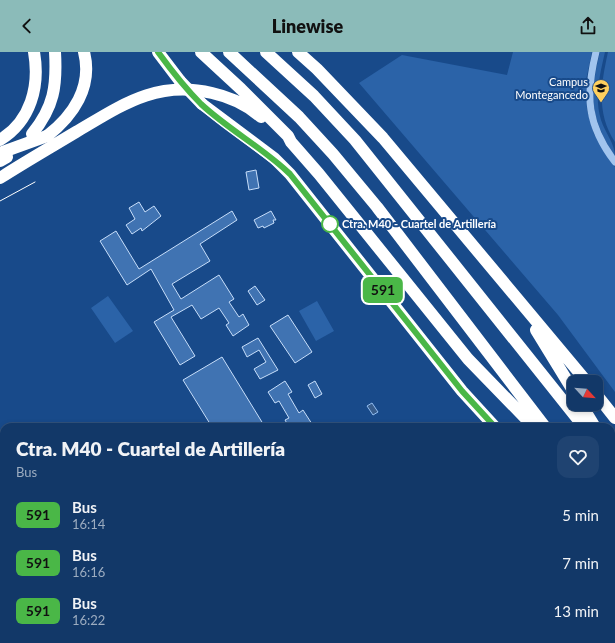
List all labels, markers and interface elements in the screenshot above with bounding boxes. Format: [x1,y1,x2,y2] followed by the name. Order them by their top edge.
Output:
[16,15,38,37] icon: back
[272,15,343,37] text: Linewise
[577,15,599,37] icon: share
[515,75,588,101] place label: Campus Montegancedo
[591,78,611,103] school or university icon: Campus Montegancedo
[321,215,339,233] marker: Ctra. M40 - Cuartel de Artillería
[342,217,496,230] place label: Ctra. M40 - Cuartel de Artillería
[360,277,406,303] line badge: 591
[371,281,395,298] text: 591
[567,375,603,411] north arrow
[567,375,603,411] map controls
[557,436,599,478] button: heart
[16,437,285,460] text: Ctra. M40 - Cuartel de Artillería
[16,464,37,480] text: Bus
[72,498,97,516] text: Bus
[26,506,50,523] text: 591
[562,506,599,524] text: 5 min
[72,516,105,532] text: 16:14
[72,546,97,564] text: Bus
[26,554,50,571] text: 591
[562,554,599,572] text: 7 min
[72,564,105,580] text: 16:16
[72,594,97,612] text: Bus
[26,602,50,619] text: 591
[553,602,599,620] text: 13 min
[72,612,105,628] text: 16:22

